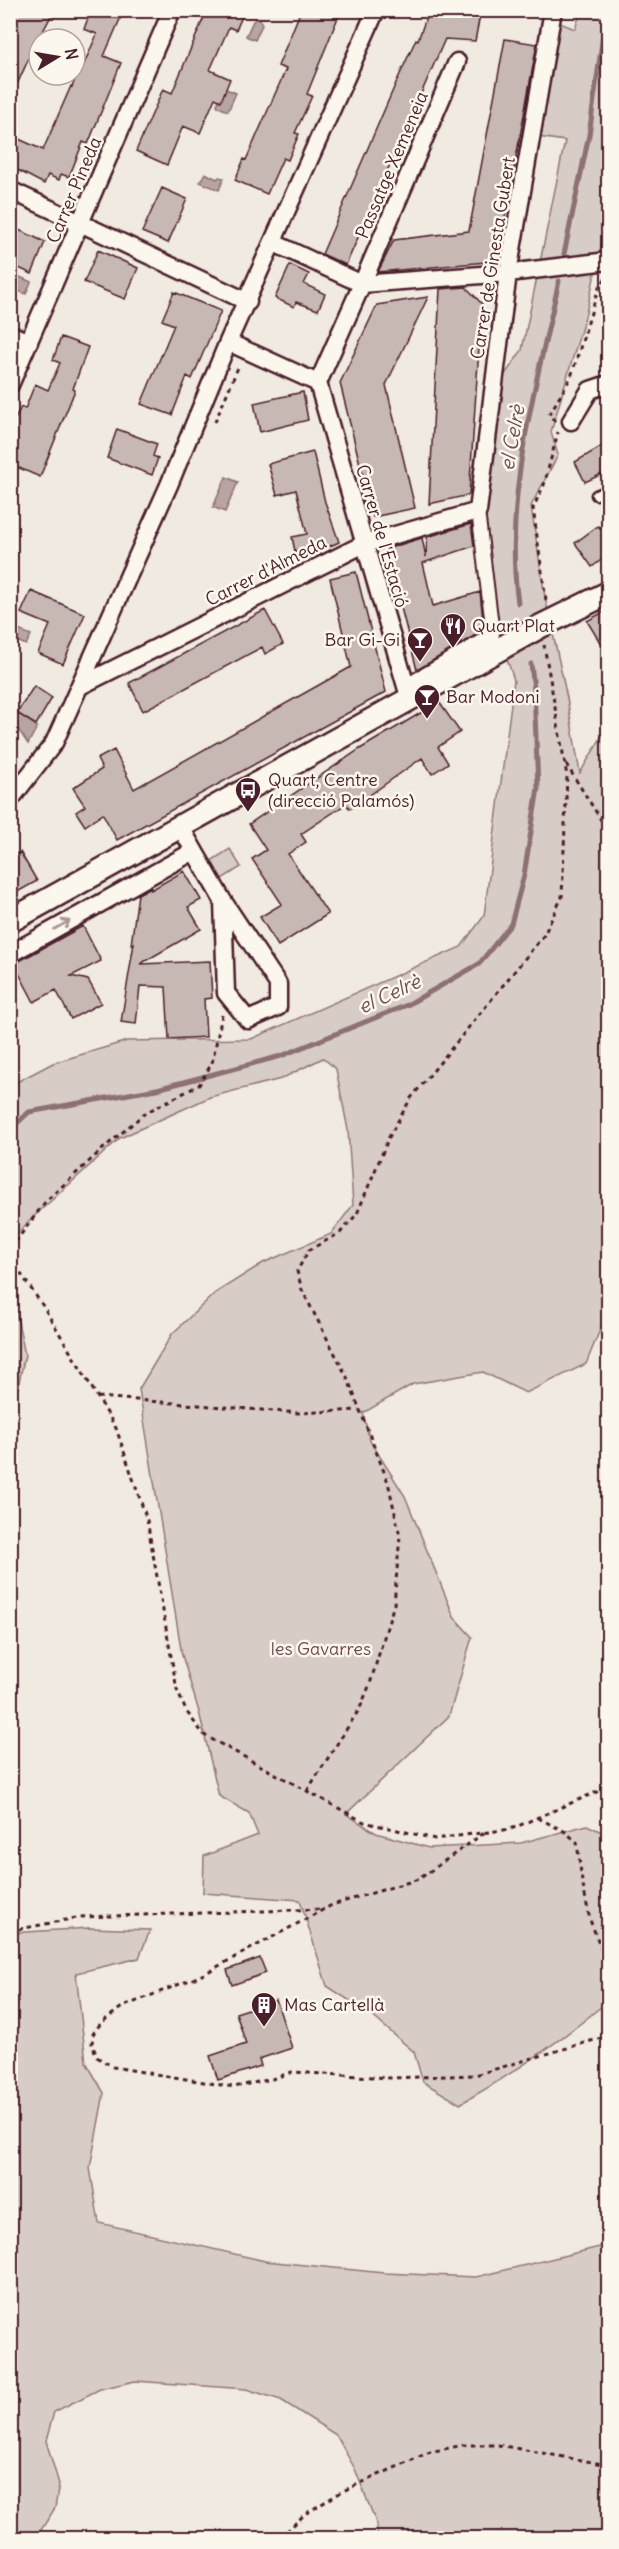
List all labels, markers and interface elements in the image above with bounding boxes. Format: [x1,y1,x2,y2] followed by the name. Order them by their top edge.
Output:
[27,27,87,87] north arrow
[61,47,83,61] text: N
[350,88,433,242] street label: Passatge Xemeneia
[41,133,106,246] street label: Carrer Pineda
[465,155,520,361] street label: Carrer de Ginesta Gubert
[493,402,530,473] water label: el Celrè
[351,462,414,610] street label: Carrer de l'Estació
[201,530,330,611] street label: Carrer d'Almeda
[438,611,468,649] restaurant icon: Quart Plat
[472,614,555,637] place label: Quart Plat
[405,625,435,663] bar icon: Bar Gi-Gi
[325,628,400,651] place label: Bar Gi-Gi
[412,682,442,720] bar icon: Bar Modoni
[446,685,539,708] place label: Bar Modoni
[268,768,414,812] place label: Quart, Centre (direcció Palamós)
[233,775,263,813] bus stop icon: Quart, Centre (direcció Palamós)
[52,919,70,930] one-way arrow
[353,968,425,1019] water label: el Celrè
[271,1637,371,1660] park label: les Gavarres
[249,1990,279,2028] building icon: Mas Cartellà
[284,1993,384,2016] place label: Mas Cartellà

